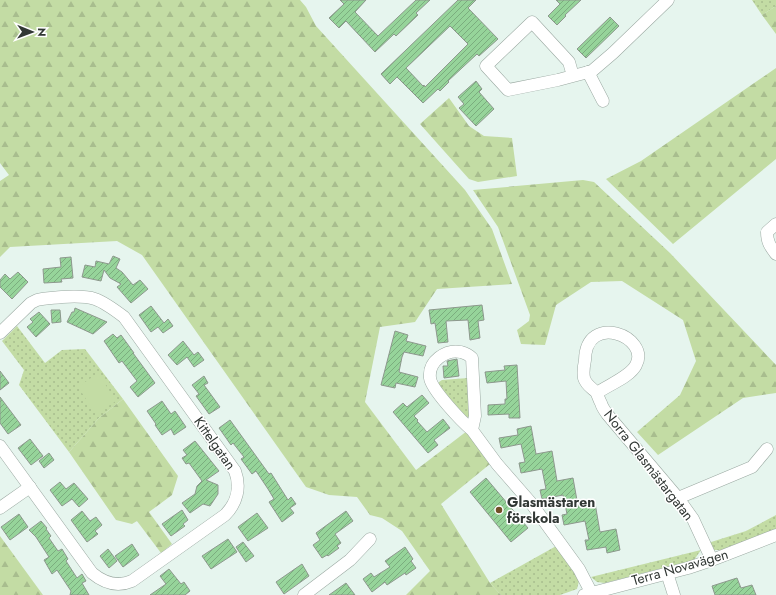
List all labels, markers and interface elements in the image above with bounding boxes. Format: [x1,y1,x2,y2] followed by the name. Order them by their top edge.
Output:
[12,12,52,52] north arrow
[34,28,50,37] text: N
[599,405,699,525] street label: Norra Glasmästargatan
[189,412,241,474] street label: Kittelgatan
[507,492,595,528] place label: Glasmästaren förskola
[494,505,504,515] marker: Glasmästaren förskola
[629,544,731,590] street label: Terra Novavägen

